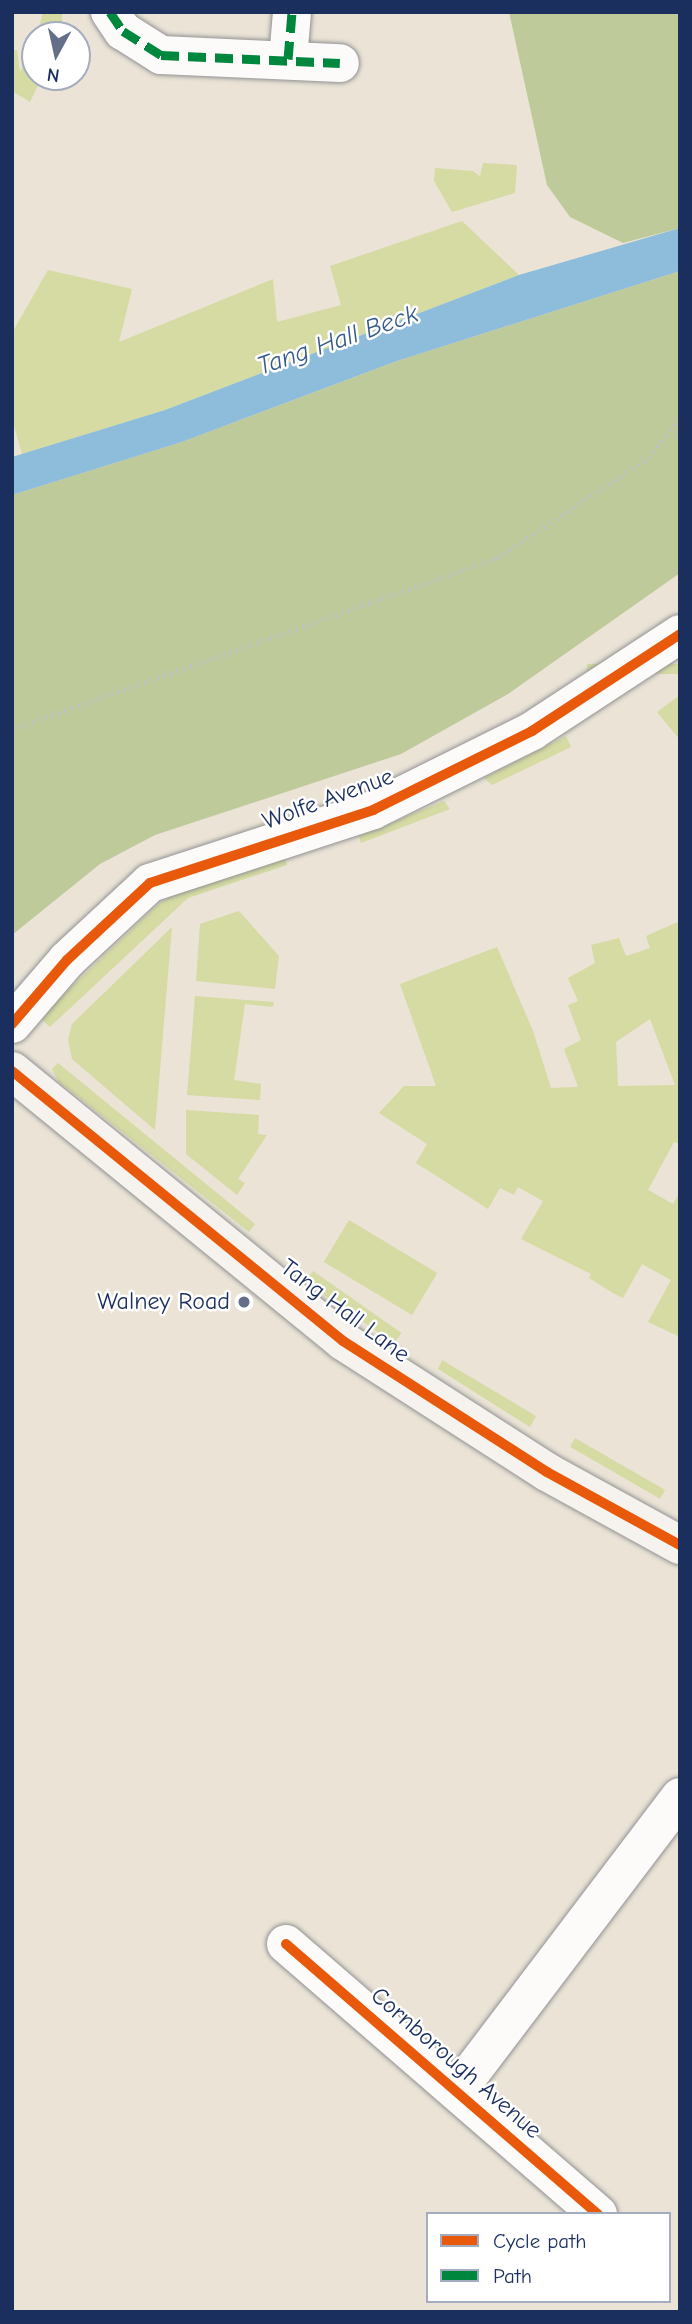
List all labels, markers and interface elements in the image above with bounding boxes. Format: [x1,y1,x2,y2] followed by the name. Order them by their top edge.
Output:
[21,21,91,91] north arrow
[46,63,61,87] text: N
[253,299,423,383] water label: Tang Hall Beck
[259,762,397,836] street label: Wolfe Avenue
[275,1253,415,1369] street label: Tang Hall Lane
[97,1288,230,1316] place label: Walney Road
[236,1294,252,1310] marker: Walney Road
[365,1981,547,2145] street label: Cornborough Avenue
[426,2212,671,2303] legend
[493,2229,586,2253] text: Cycle path
[493,2264,532,2288] text: Path

